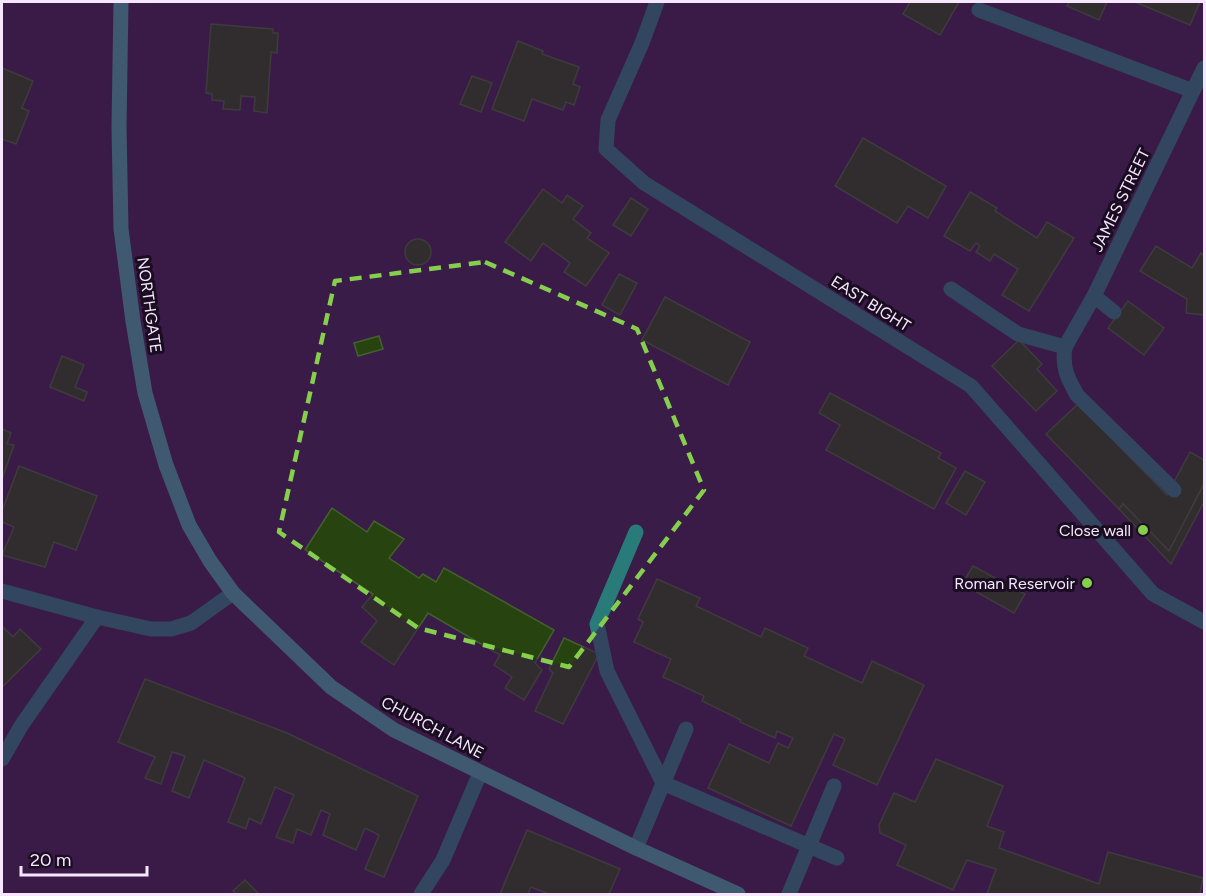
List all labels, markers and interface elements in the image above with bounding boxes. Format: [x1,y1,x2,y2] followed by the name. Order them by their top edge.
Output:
[1087,145,1154,255] street label: JAMES STREET
[133,256,166,354] street label: NORTHGATE
[828,272,914,335] street label: EAST BIGHT
[1059,521,1131,540] place label: Close wall
[1136,523,1150,537] marker: Close wall
[954,574,1076,593] place label: Roman Reservoir
[1080,576,1094,590] marker: Roman Reservoir
[378,692,487,762] street label: CHURCH LANE
[21,839,147,877] scale bar
[30,849,71,871] text: 20 m

